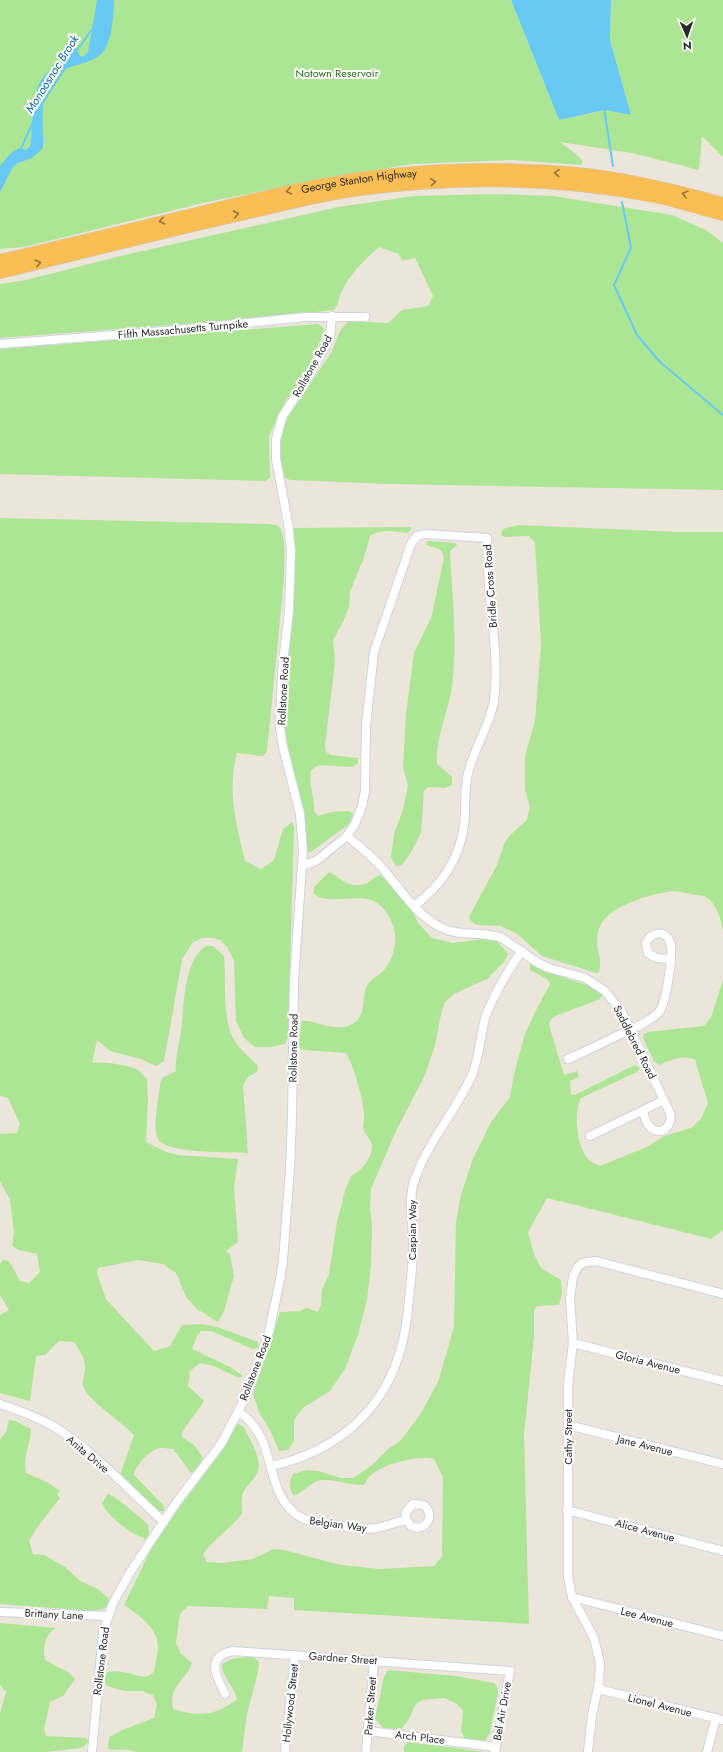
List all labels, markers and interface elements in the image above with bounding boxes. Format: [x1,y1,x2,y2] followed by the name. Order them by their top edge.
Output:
[667,16,707,56] north arrow
[21,31,84,117] water label: Monoosnoc Brook
[683,38,692,54] text: N
[296,65,379,81] park label: Notown Reservoir
[300,165,418,197] street label: George Stanton Highway
[554,169,560,178] one-way arrow
[430,178,436,187] one-way arrow
[286,187,292,195] one-way arrow
[682,190,689,199] one-way arrow
[233,211,239,219] one-way arrow
[159,217,165,225] one-way arrow
[35,259,41,267] one-way arrow
[117,315,249,343] street label: Fifth Massachusetts Turnpike
[288,332,336,400] street label: Rollstone Road
[479,544,501,628] street label: Bridle Cross Road
[273,656,293,726] street label: Rollstone Road
[610,1002,660,1082] street label: Saddlebred Road
[284,1013,302,1083] street label: Rollstone Road
[404,1200,420,1260] street label: Caspian Way
[235,1333,275,1403] street label: Rollstone Road
[614,1346,683,1378] street label: Gloria Avenue
[560,1409,576,1465] street label: Cathy Street
[614,1430,675,1460] street label: Jane Avenue
[63,1431,113,1477] street label: Anita Drive
[308,1512,368,1536] street label: Belgian Way
[613,1514,677,1546] street label: Alice Avenue
[619,1603,675,1631] street label: Lee Avenue
[24,1604,84,1624] street label: Brittany Lane
[89,1626,113,1696] street label: Rollstone Road
[308,1648,378,1668] street label: Gardner Street
[278,1662,302,1743] street label: Hollywood Street
[360,1676,380,1736] street label: Parker Street
[489,1680,515,1742] street label: Bel Air Drive
[626,1689,694,1721] street label: Lionel Avenue
[394,1726,446,1748] street label: Arch Place

